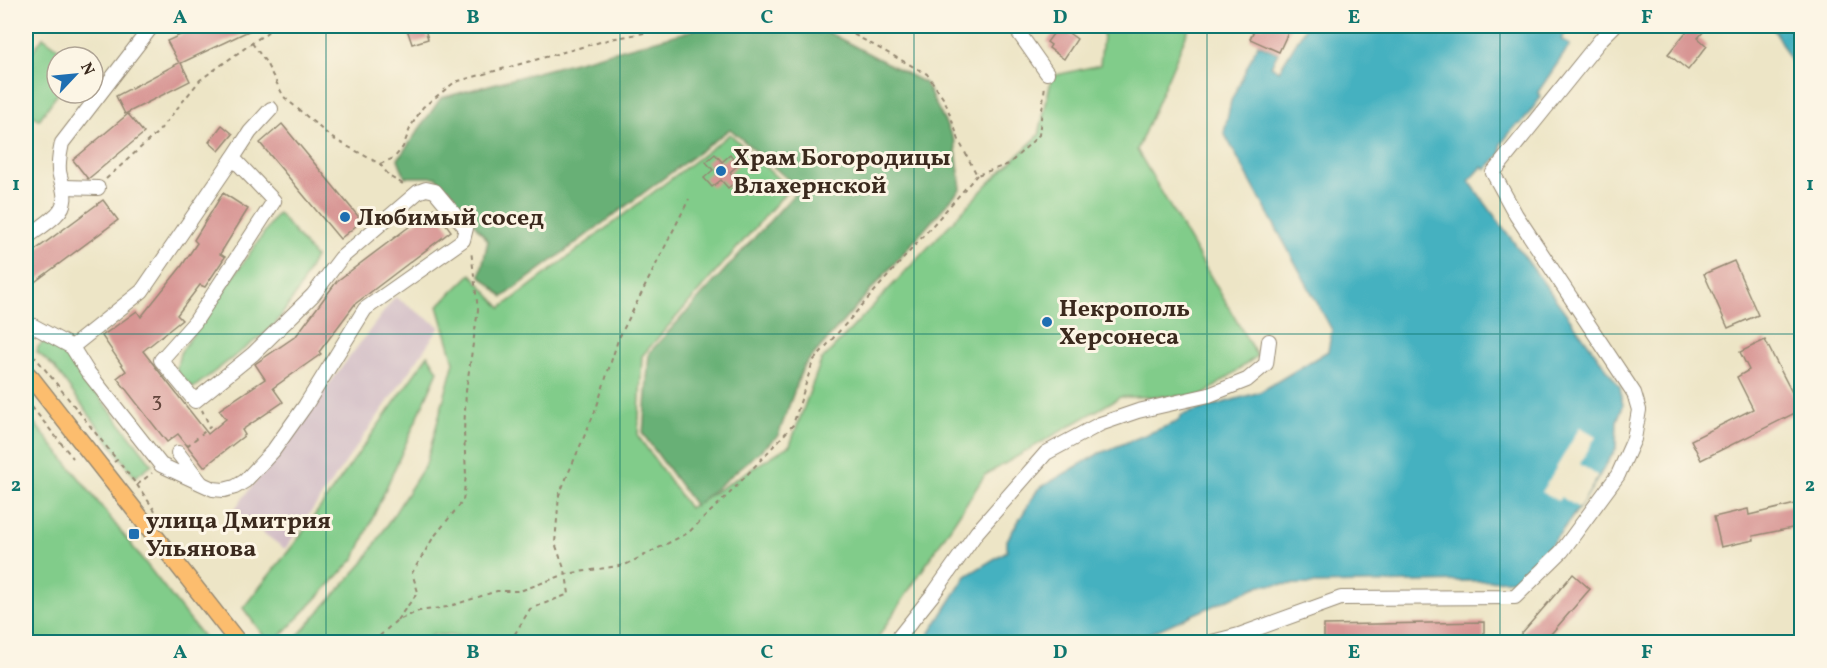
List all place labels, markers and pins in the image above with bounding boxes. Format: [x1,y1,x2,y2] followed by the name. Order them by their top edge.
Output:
[733,142,951,204] place label: Храм Богородицы Влахернской
[714,164,728,178] marker: Храм Богородицы Влахернской
[357,202,544,236] place label: Любимый сосед
[338,210,352,224] marker: Любимый сосед
[1059,293,1190,355] place label: Некрополь Херсонеса
[1040,315,1054,329] marker: Некрополь Херсонеса
[146,505,331,567] place label: улица Дмитрия Ульянова
[127,527,141,541] marker: улица Дмитрия Ульянова

